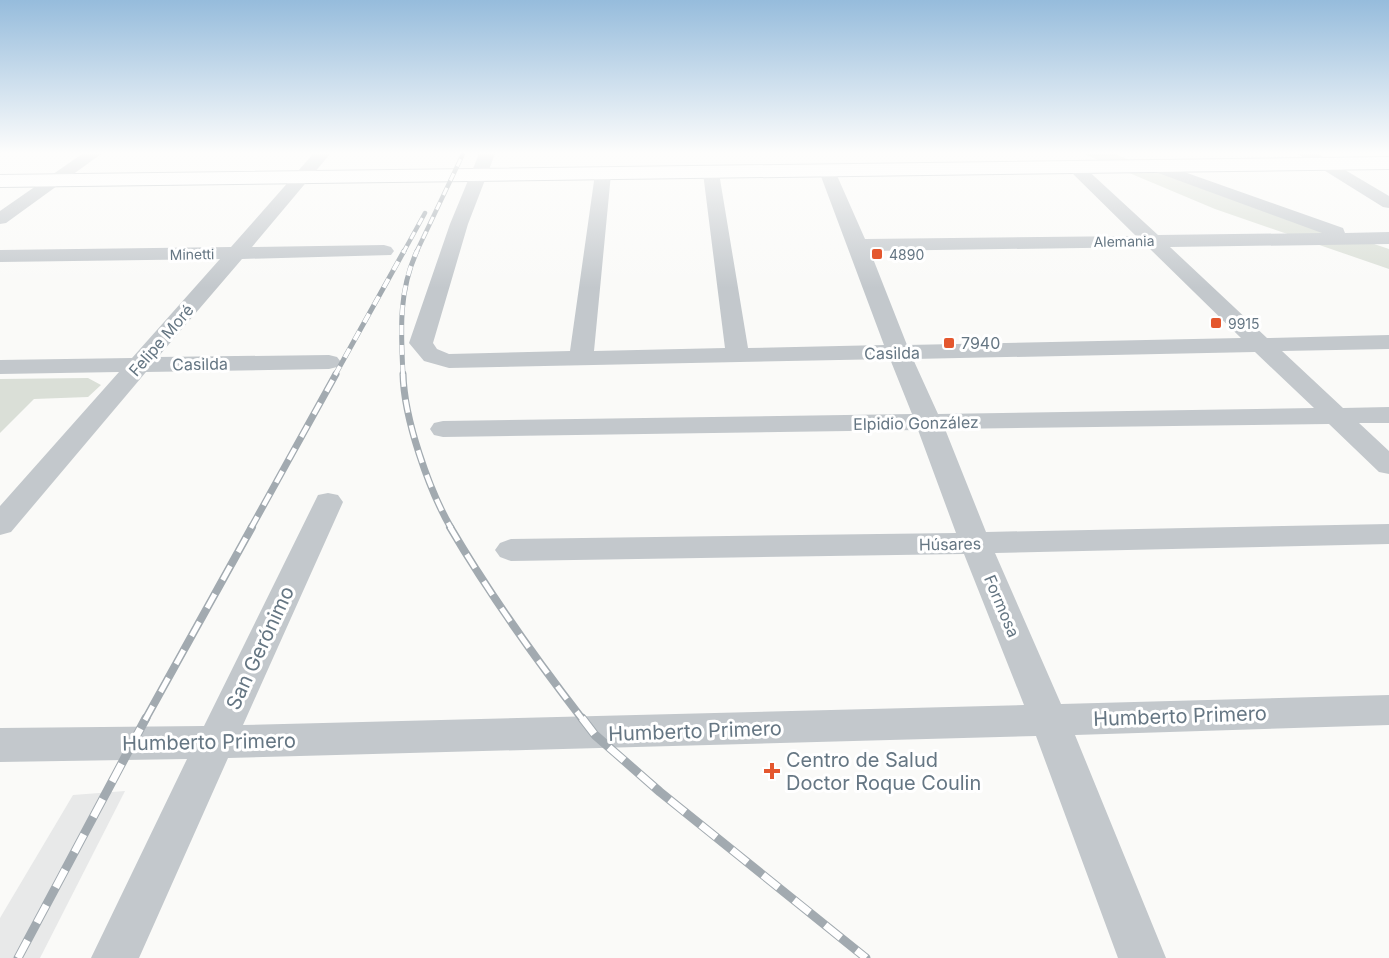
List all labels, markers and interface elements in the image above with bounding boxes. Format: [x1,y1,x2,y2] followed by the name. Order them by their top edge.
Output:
[1093,232,1155,250] street label: Alemania
[170,245,214,263] street label: Minetti
[889,246,924,263] place label: 4890
[870,247,884,261] marker: 4890
[124,300,198,380] street label: Felipe Moré
[1228,315,1260,332] place label: 9915
[1209,316,1223,330] marker: 9915
[961,333,1000,353] place label: 7940
[942,336,956,350] marker: 7940
[864,343,920,363] street label: Casilda
[172,354,228,374] street label: Casilda
[853,412,979,434] street label: Elpidio González
[919,533,981,555] street label: Húsares
[980,572,1024,640] street label: Formosa
[221,582,299,714] street label: San Gerónimo
[1093,701,1267,731] street label: Humberto Primero
[608,716,782,746] street label: Humberto Primero
[122,728,296,756] street label: Humberto Primero
[786,748,981,795] place label: Centro de Salud Doctor Roque Coulin
[763,762,781,780] marker: Centro de Salud Doctor Roque Coulin

